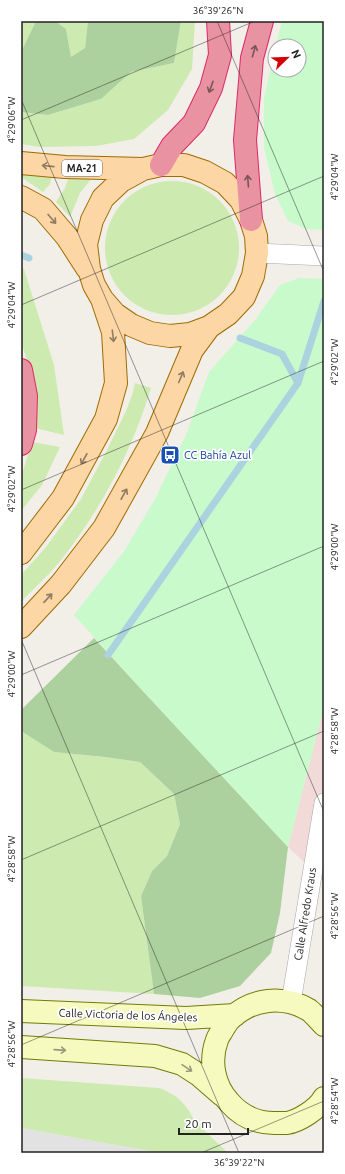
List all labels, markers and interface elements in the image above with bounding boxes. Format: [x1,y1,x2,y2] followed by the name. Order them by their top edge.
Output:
[193,5,243,16] text: 36°39'26"N
[267,38,307,78] north arrow
[251,45,258,58] one-way arrow
[289,48,303,60] text: N
[207,80,214,93] one-way arrow
[6,96,17,144] text: 4°29'06"W
[329,153,340,201] text: 4°29'04"W
[62,160,102,176] road number: MA-21
[42,162,55,169] one-way arrow
[245,175,252,188] one-way arrow
[48,214,57,225] one-way arrow
[6,281,17,329] text: 4°29'04"W
[109,329,117,342] one-way arrow
[329,338,340,386] text: 4°29'02"W
[178,371,185,383] one-way arrow
[159,444,181,466] bus stop icon: CC Bahía Azul
[184,449,251,461] place label: CC Bahía Azul
[80,453,88,465] one-way arrow
[6,465,17,513] text: 4°29'02"W
[120,488,128,500] one-way arrow
[329,523,340,571] text: 4°29'00"W
[43,593,52,603] one-way arrow
[6,650,17,698] text: 4°29'00"W
[329,707,340,755] text: 4°28'58"W
[6,835,17,883] text: 4°28'58"W
[292,866,318,961] street label: Calle Alfredo Kraus
[329,892,340,940] text: 4°28'56"W
[58,1006,198,1023] street label: Calle Victoria de los Ángeles
[6,1020,17,1068] text: 4°28'56"W
[53,1046,66,1053] one-way arrow
[182,1064,193,1072] one-way arrow
[329,1077,340,1125] text: 4°28'54"W
[179,1110,248,1136] scale bar
[185,1117,212,1130] text: 20 m
[214,1157,264,1168] text: 36°39'22"N

